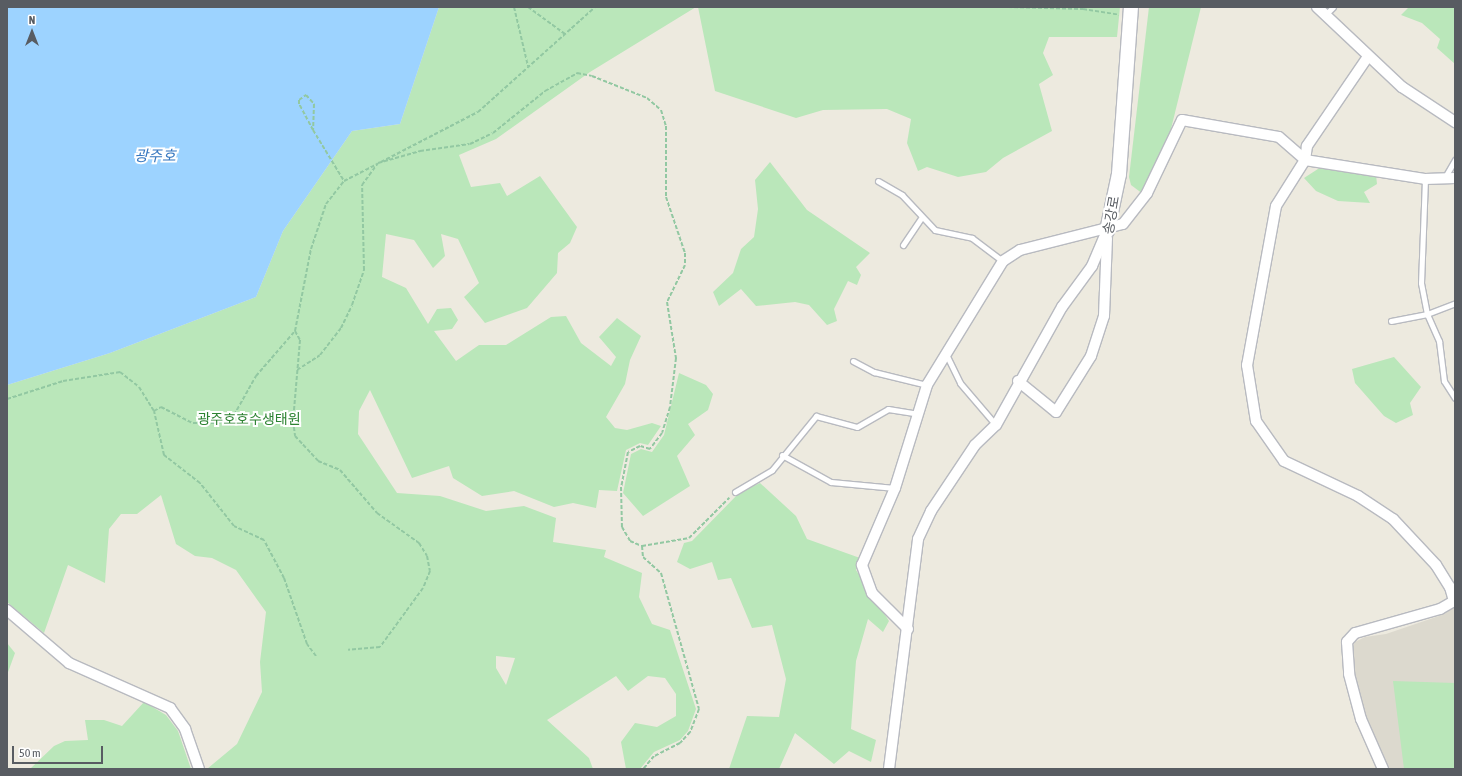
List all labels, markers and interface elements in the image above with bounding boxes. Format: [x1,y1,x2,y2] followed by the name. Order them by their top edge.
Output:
[12,12,52,52] north arrow
[29,14,35,26] text: N
[134,147,176,165] water label: 광주호
[1099,195,1123,235] street label: 송강로
[197,411,301,427] park label: 광주호호수생태원
[14,738,105,764] scale bar
[19,746,41,760] text: 50 m

